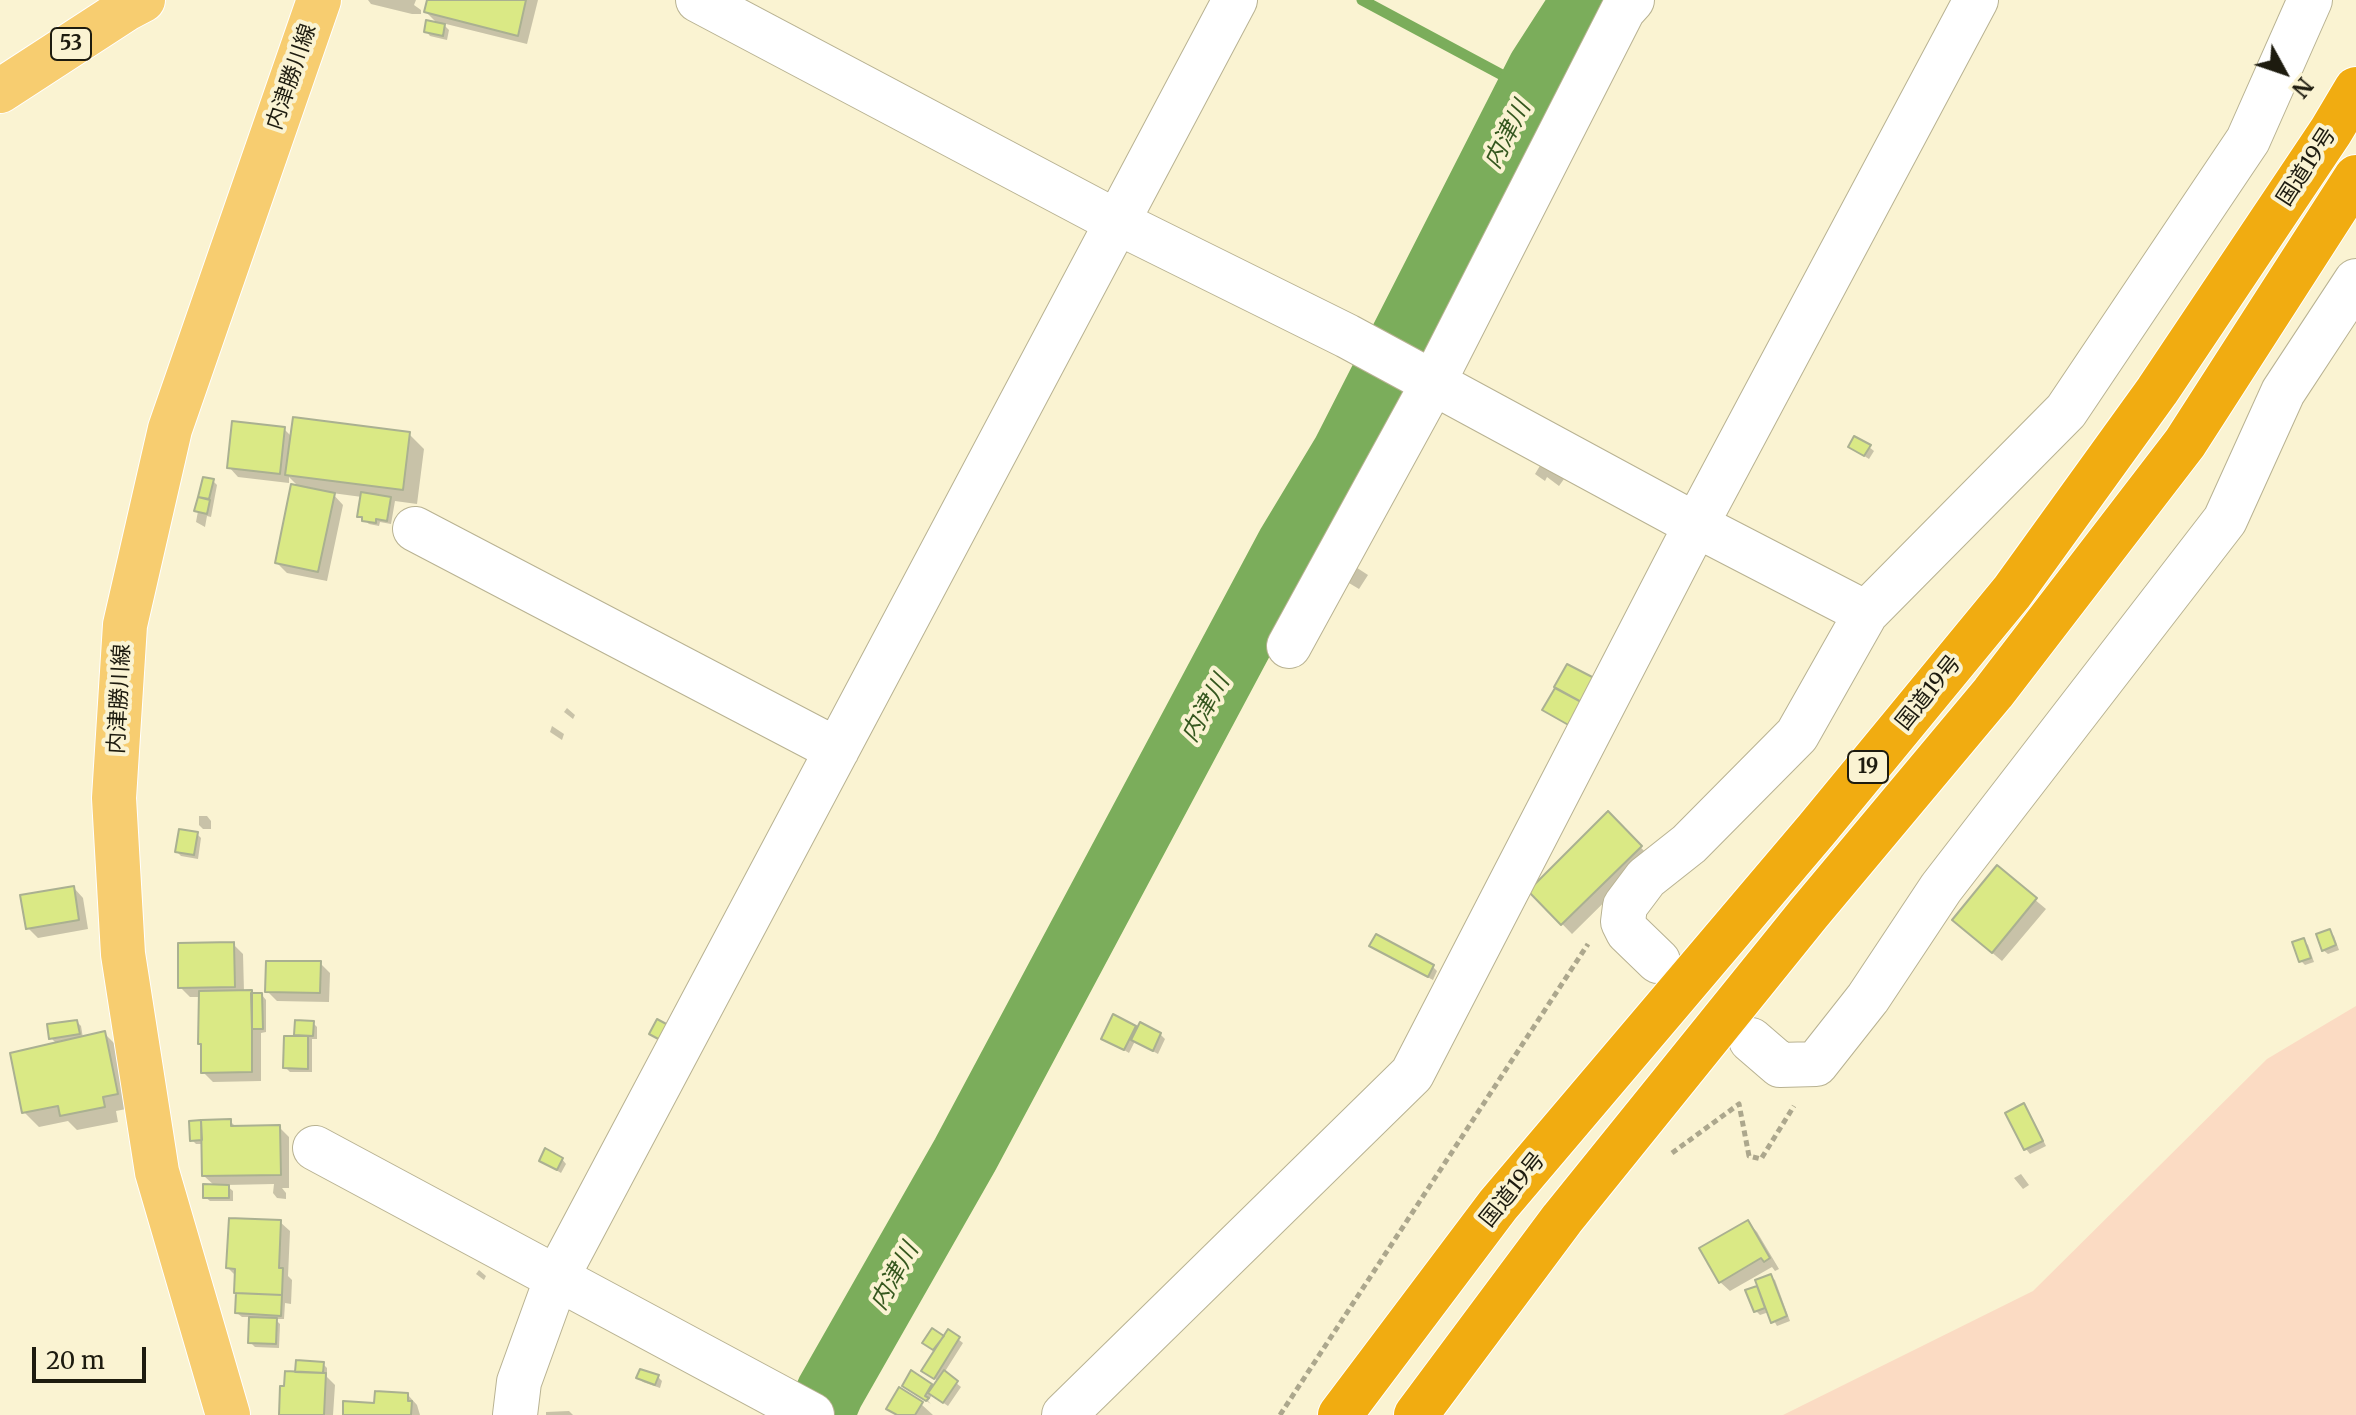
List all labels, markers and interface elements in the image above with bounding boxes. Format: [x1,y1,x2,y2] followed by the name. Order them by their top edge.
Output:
[262,21,322,133] street label: 内津勝川線
[51,28,91,60] road number: 53
[2244,32,2324,112] north arrow
[2286,72,2319,103] text: N
[1479,96,1537,174] water label: 内津川
[2272,123,2342,211] street label: 国道19号
[104,643,136,755] street label: 内津勝川線
[1891,650,1967,736] street label: 国道19号
[1176,671,1236,747] water label: 内津川
[1848,751,1888,783] road number: 19
[1475,1147,1551,1233] street label: 国道19号
[865,1239,925,1315] water label: 内津川
[36,1331,150,1381] scale bar
[46,1345,105,1376] text: 20 m

